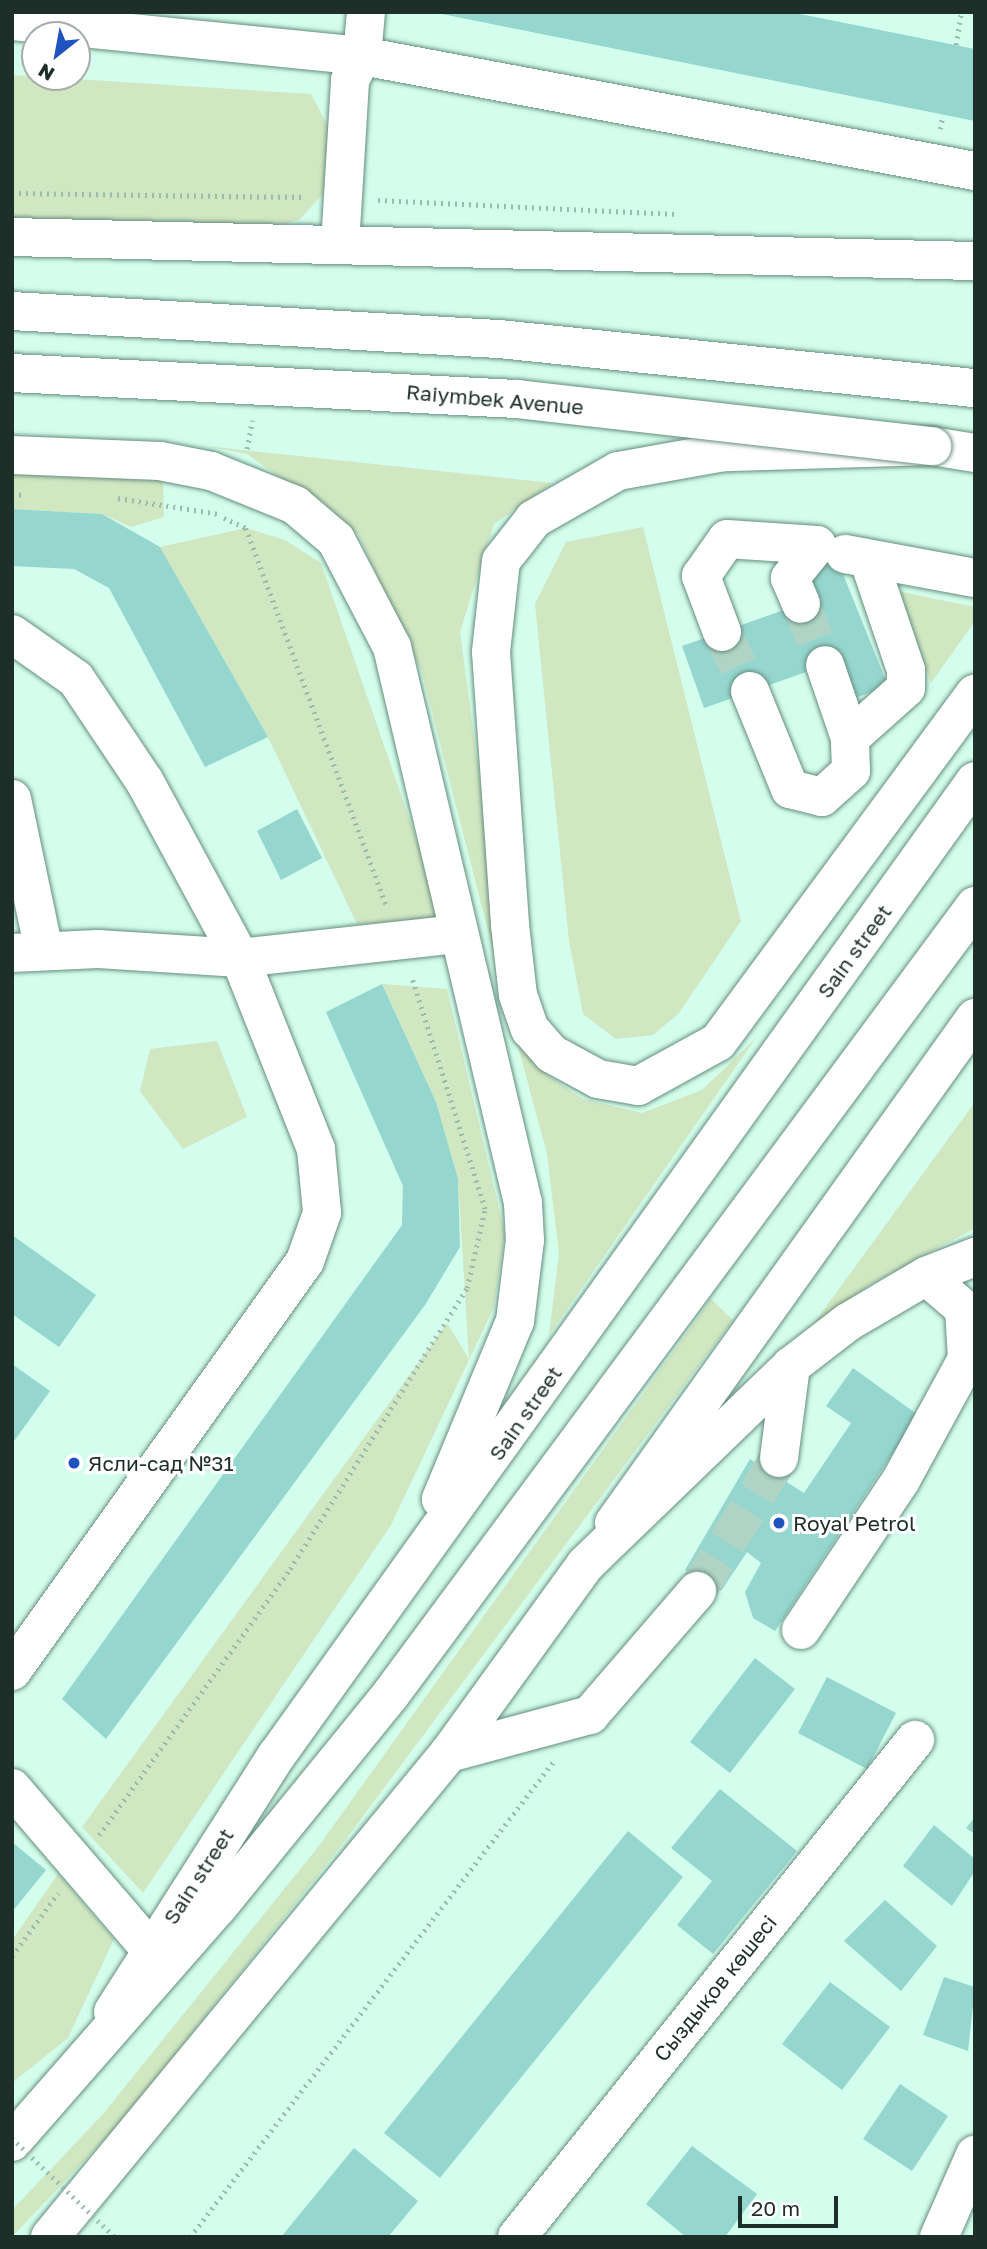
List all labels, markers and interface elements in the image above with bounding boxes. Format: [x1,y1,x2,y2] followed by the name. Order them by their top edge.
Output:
[21,21,91,91] north arrow
[34,59,58,86] text: N
[405,379,585,419] street label: Raiymbek Avenue
[812,899,896,1003] street label: Sain street
[483,1361,567,1465] street label: Sain street
[88,1450,234,1476] place label: Ясли-сад №31
[66,1455,82,1471] marker: Ясли-сад №31
[793,1510,916,1536] place label: Royal Petrol
[771,1515,787,1531] marker: Royal Petrol
[158,1823,238,1929] street label: Sain street
[648,1910,782,2066] street label: Сыздықов көшесі
[742,2182,842,2226] scale bar
[751,2195,800,2221] text: 20 m

